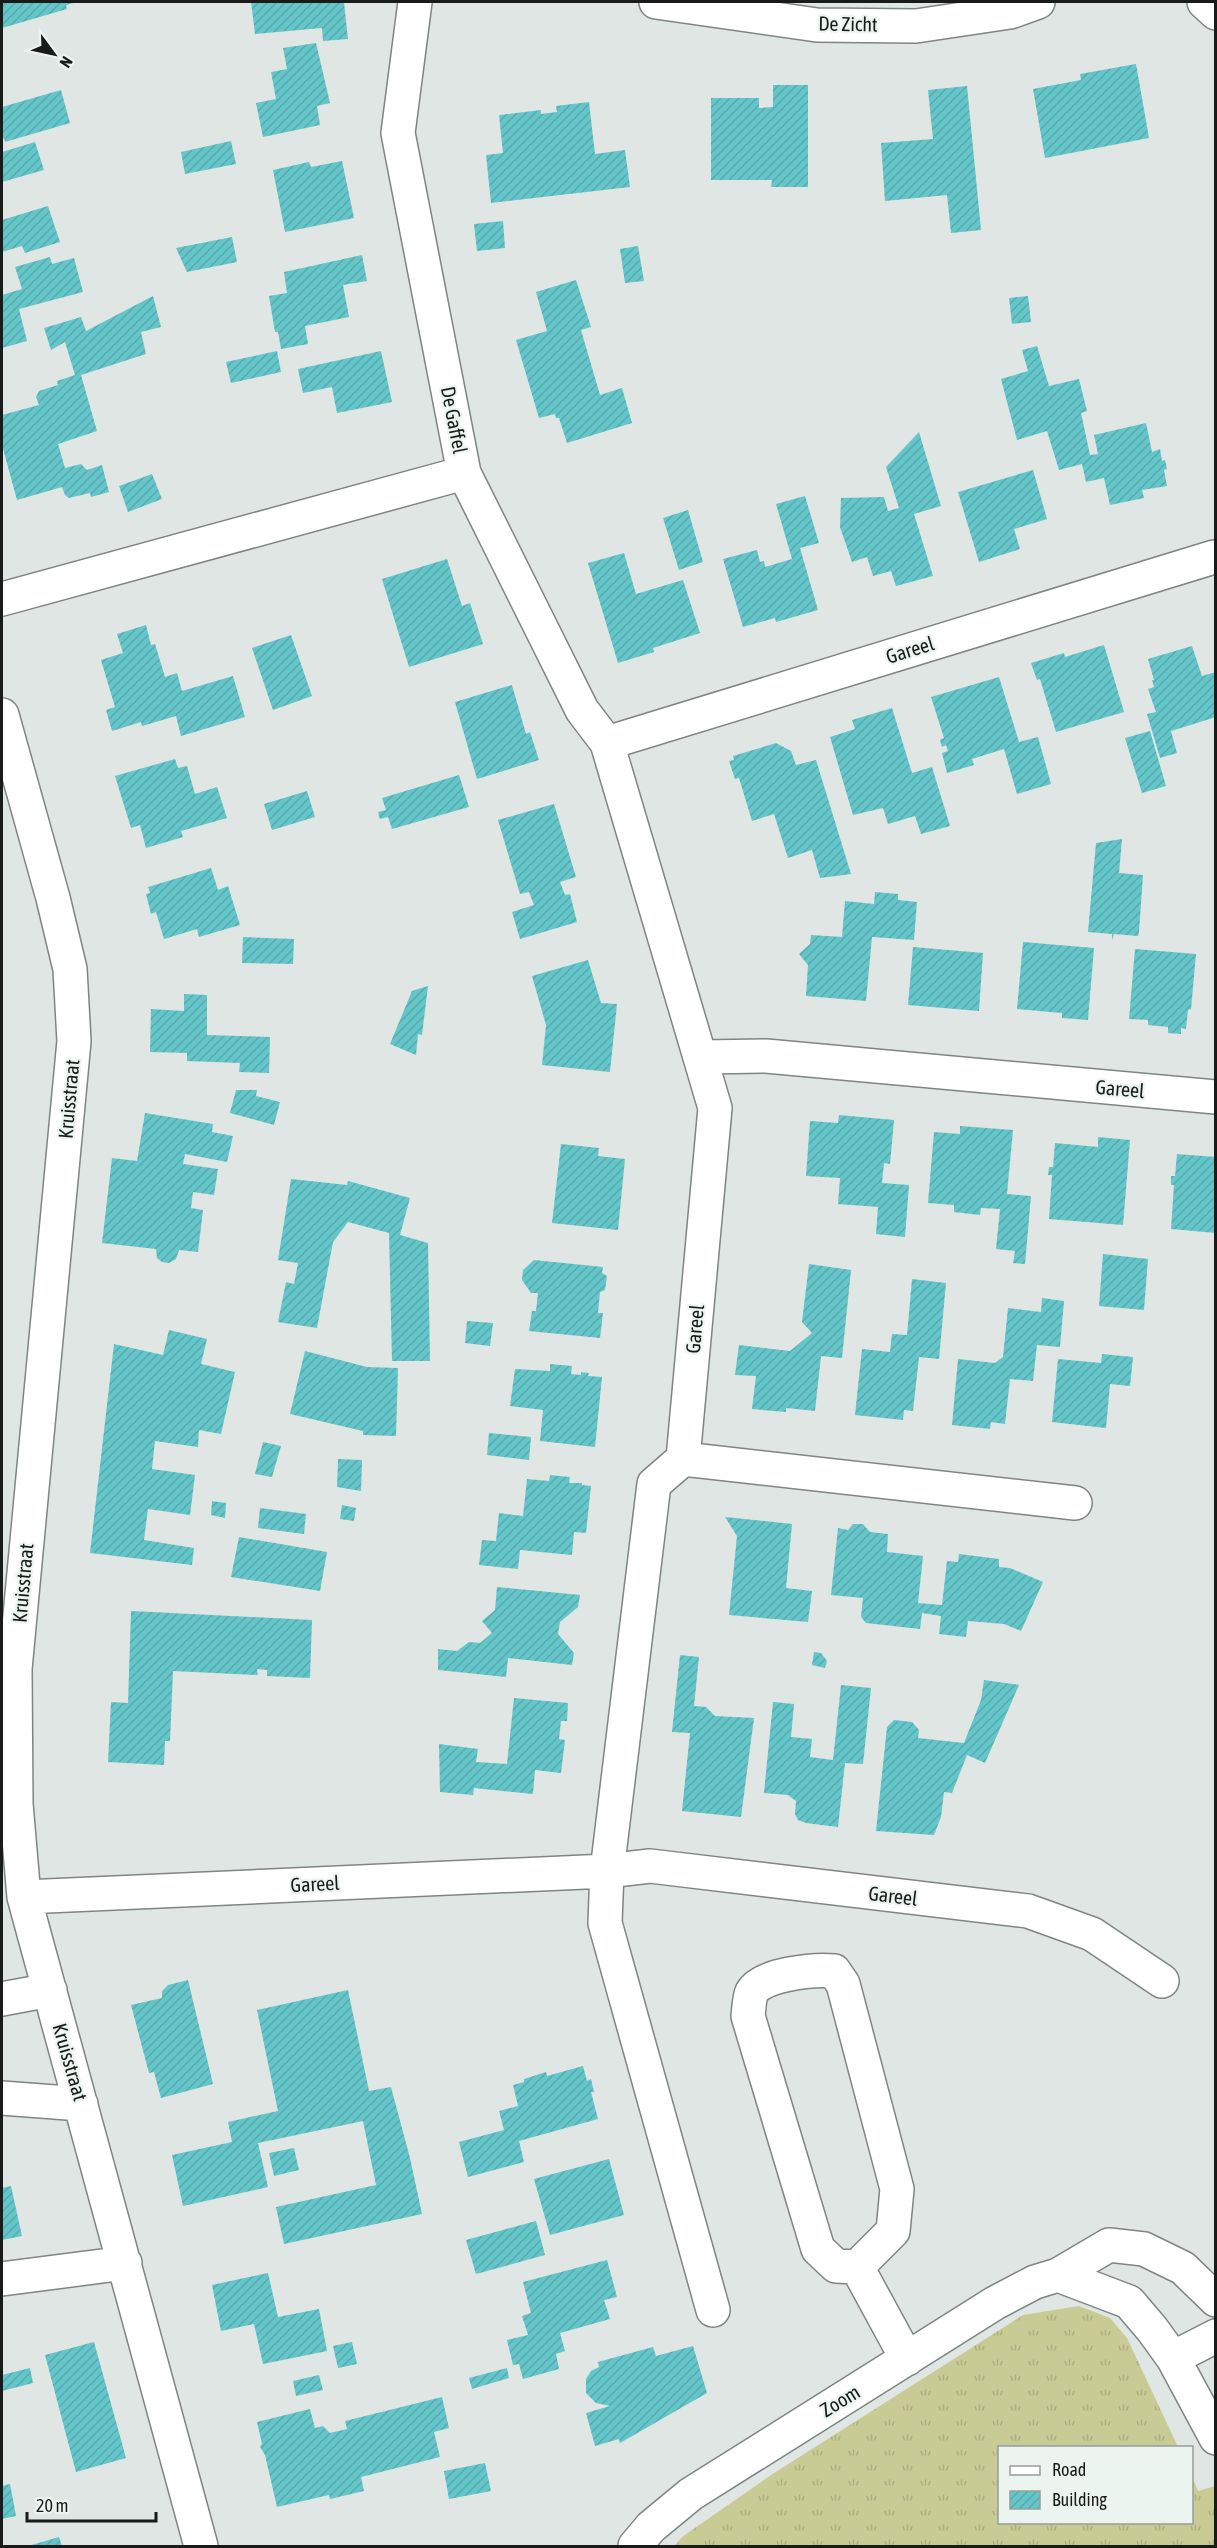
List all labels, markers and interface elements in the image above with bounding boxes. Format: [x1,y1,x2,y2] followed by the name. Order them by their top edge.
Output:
[818,11,878,36] street label: De Zicht
[24,24,84,84] north arrow
[56,53,77,71] text: N
[437,384,472,456] street label: De Gaffel
[883,631,937,668] street label: Gareel
[54,1058,83,1140] street label: Kruisstraat
[1095,1075,1146,1102] street label: Gareel
[681,1303,708,1354] street label: Gareel
[8,1542,37,1624] street label: Kruisstraat
[290,1871,341,1896] street label: Gareel
[867,1881,920,1910] street label: Gareel
[48,2020,93,2104] street label: Kruisstraat
[816,2380,864,2422] street label: Zoom
[998,2446,1193,2524] legend
[1052,2459,1086,2480] text: Road
[27,2485,156,2523] scale bar
[1052,2489,1107,2510] text: Building
[36,2495,68,2516] text: 20 m

